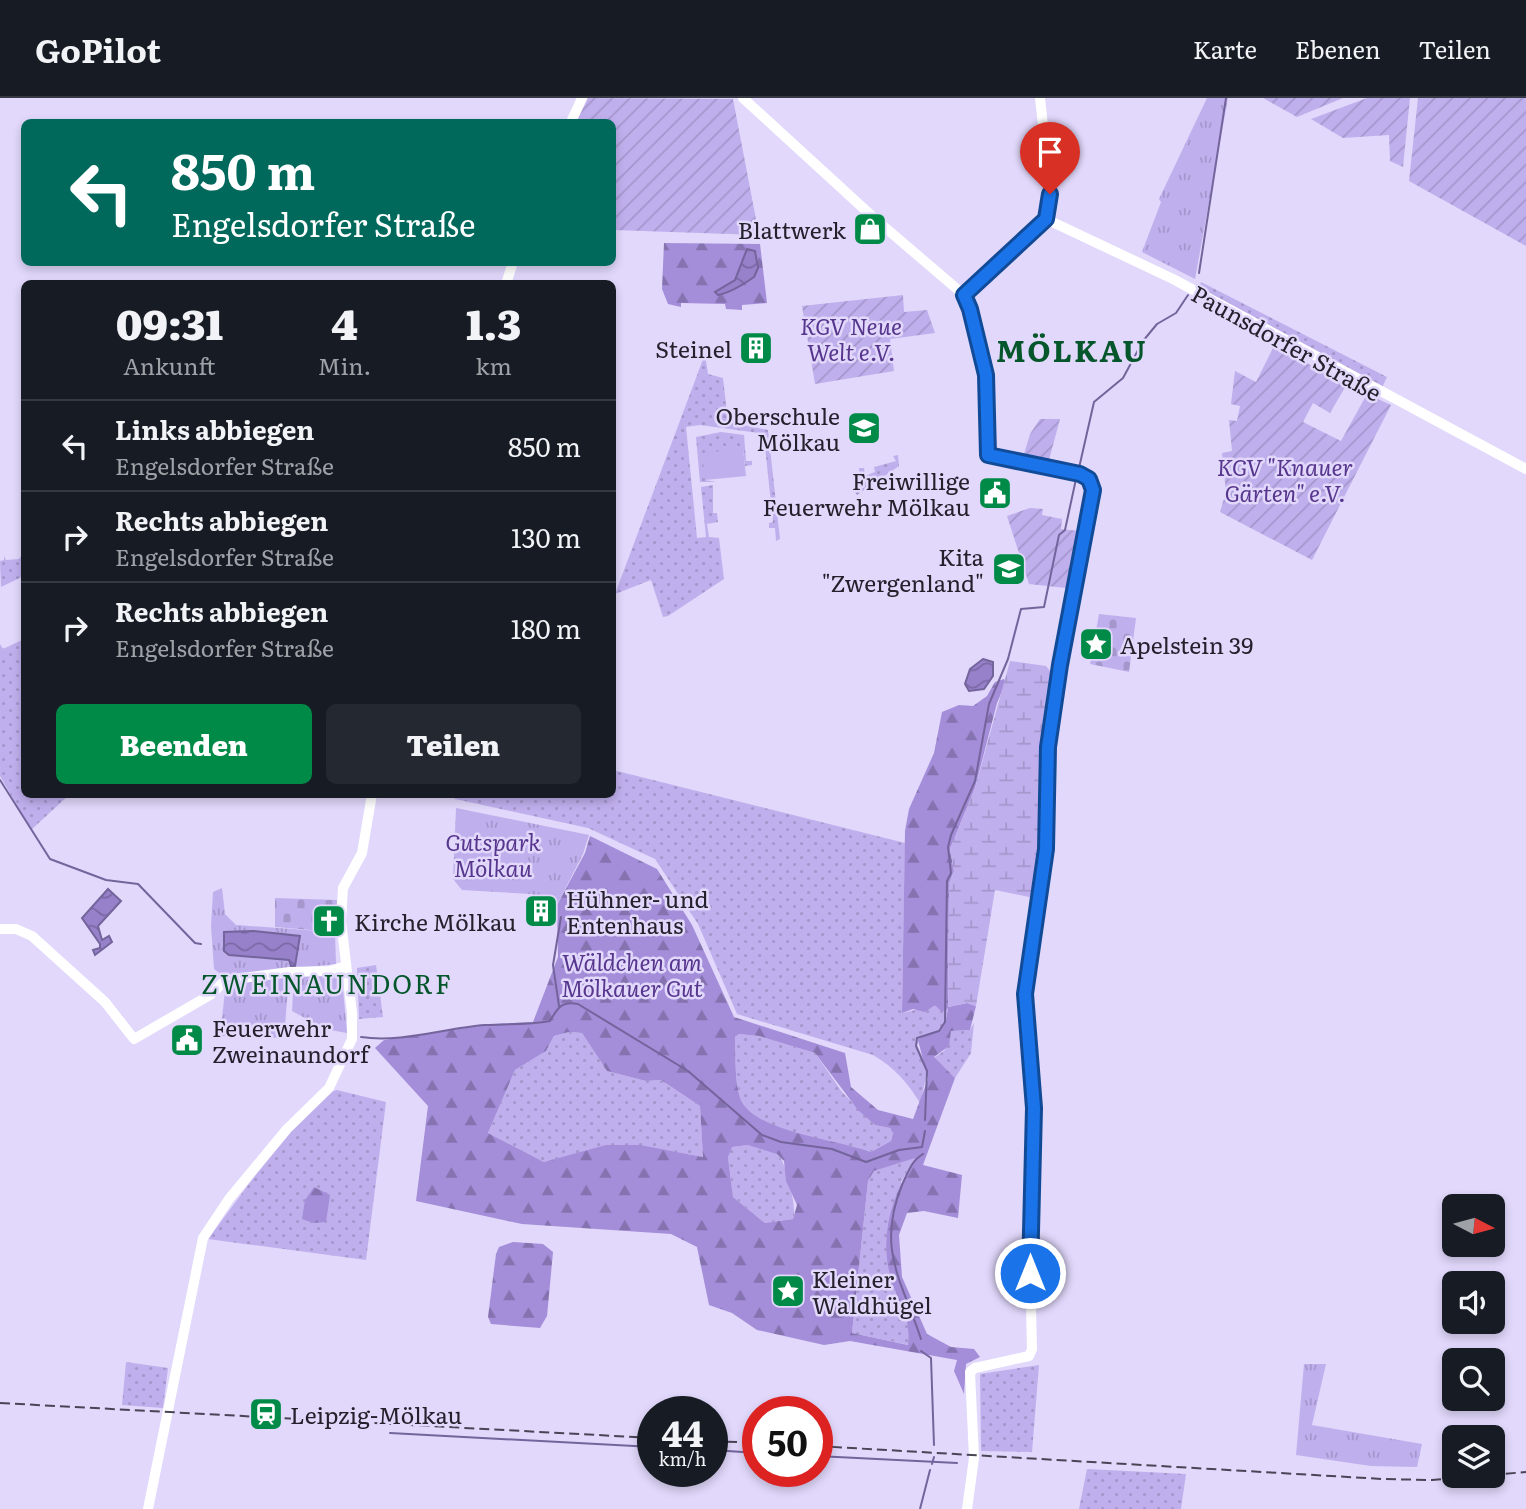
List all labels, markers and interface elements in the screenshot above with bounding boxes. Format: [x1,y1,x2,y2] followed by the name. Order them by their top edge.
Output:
[35,24,161,73] text: GoPilot
[1193,31,1257,66] text: Karte
[1295,31,1381,66] text: Ebenen
[1419,31,1491,66] text: Teilen
[1020,122,1080,194] pin
[171,132,315,205] text: 850 m
[1031,133,1069,171] icon: arrive
[56,147,147,238] icon: left
[171,199,476,247] text: Engelsdorfer Straße
[851,210,889,248] shop icon: Blattwerk
[738,212,847,246] place label: Blattwerk
[1186,276,1388,408] street label: Paunsdorfer Straße
[116,291,223,353] text: 09:31
[331,291,358,353] text: 4
[466,291,521,353] text: 1.3
[800,308,902,368] park label: KGV Neue Welt e.V.
[996,327,1148,371] district label: MÖLKAU
[737,329,775,367] building icon: Steinel
[655,331,732,365] place label: Steinel
[123,348,216,382] text: Ankunft
[318,348,371,382] text: Min.
[475,348,512,382] text: km
[716,398,840,458] place label: Oberschule Mölkau
[115,409,314,448] text: Links abbiegen
[845,409,883,447] school or university icon: Oberschule Mölkau
[508,426,581,465] text: 850 m
[56,427,94,465] icon: left
[115,448,334,482] text: Engelsdorfer Straße
[1217,449,1353,509] park label: KGV "Knauer Gärten" e.V.
[762,463,970,523] place label: Freiwillige Feuerwehr Mölkau
[976,474,1014,512] public building icon: Freiwillige Feuerwehr Mölkau
[115,500,328,539] text: Rechts abbiegen
[511,517,581,556] text: 130 m
[56,518,94,556] icon: right
[115,539,334,573] text: Engelsdorfer Straße
[822,539,985,599] place label: Kita "Zwergenland"
[990,550,1028,588] school or university icon: Kita "Zwergenland"
[115,591,328,630] text: Rechts abbiegen
[511,608,581,647] text: 180 m
[56,609,94,647] icon: right
[1077,625,1115,663] place icon: Apelstein 39
[1120,627,1253,661] place label: Apelstein 39
[115,630,334,664] text: Engelsdorfer Straße
[56,704,312,784] button: Beenden
[326,704,581,784] button: Teilen
[445,824,541,884] park label: Gutspark Mölkau
[566,881,709,941] place label: Hühner- und Entenhaus
[522,892,560,930] building icon: Hühner- und Entenhaus
[310,902,348,940] church icon: Kirche Mölkau
[354,904,516,938] place label: Kirche Mölkau
[561,944,703,1004] park label: Wäldchen am Mölkauer Gut
[201,963,453,1002] district label: ZWEINAUNDORF
[212,1010,371,1070] place label: Feuerwehr Zweinaundorf
[168,1021,206,1059] public building icon: Feuerwehr Zweinaundorf
[1442,1194,1505,1256] north arrow
[1442,1194,1505,1488] map controls
[993,1236,1067,1310] position arrow
[812,1261,932,1321] place label: Kleiner Waldhügel
[1442,1271,1505,1334] button: sound
[769,1272,807,1310] place icon: Kleiner Waldhügel
[1442,1348,1505,1411] button: search
[247,1395,285,1433] station icon: Leipzig-Mölkau
[742,1396,833,1487] speed limit sign: 50
[290,1397,462,1431] place label: Leipzig-Mölkau
[661,1406,704,1458] text: 44
[1442,1425,1505,1488] button: layers
[659,1445,706,1472] text: km/h

